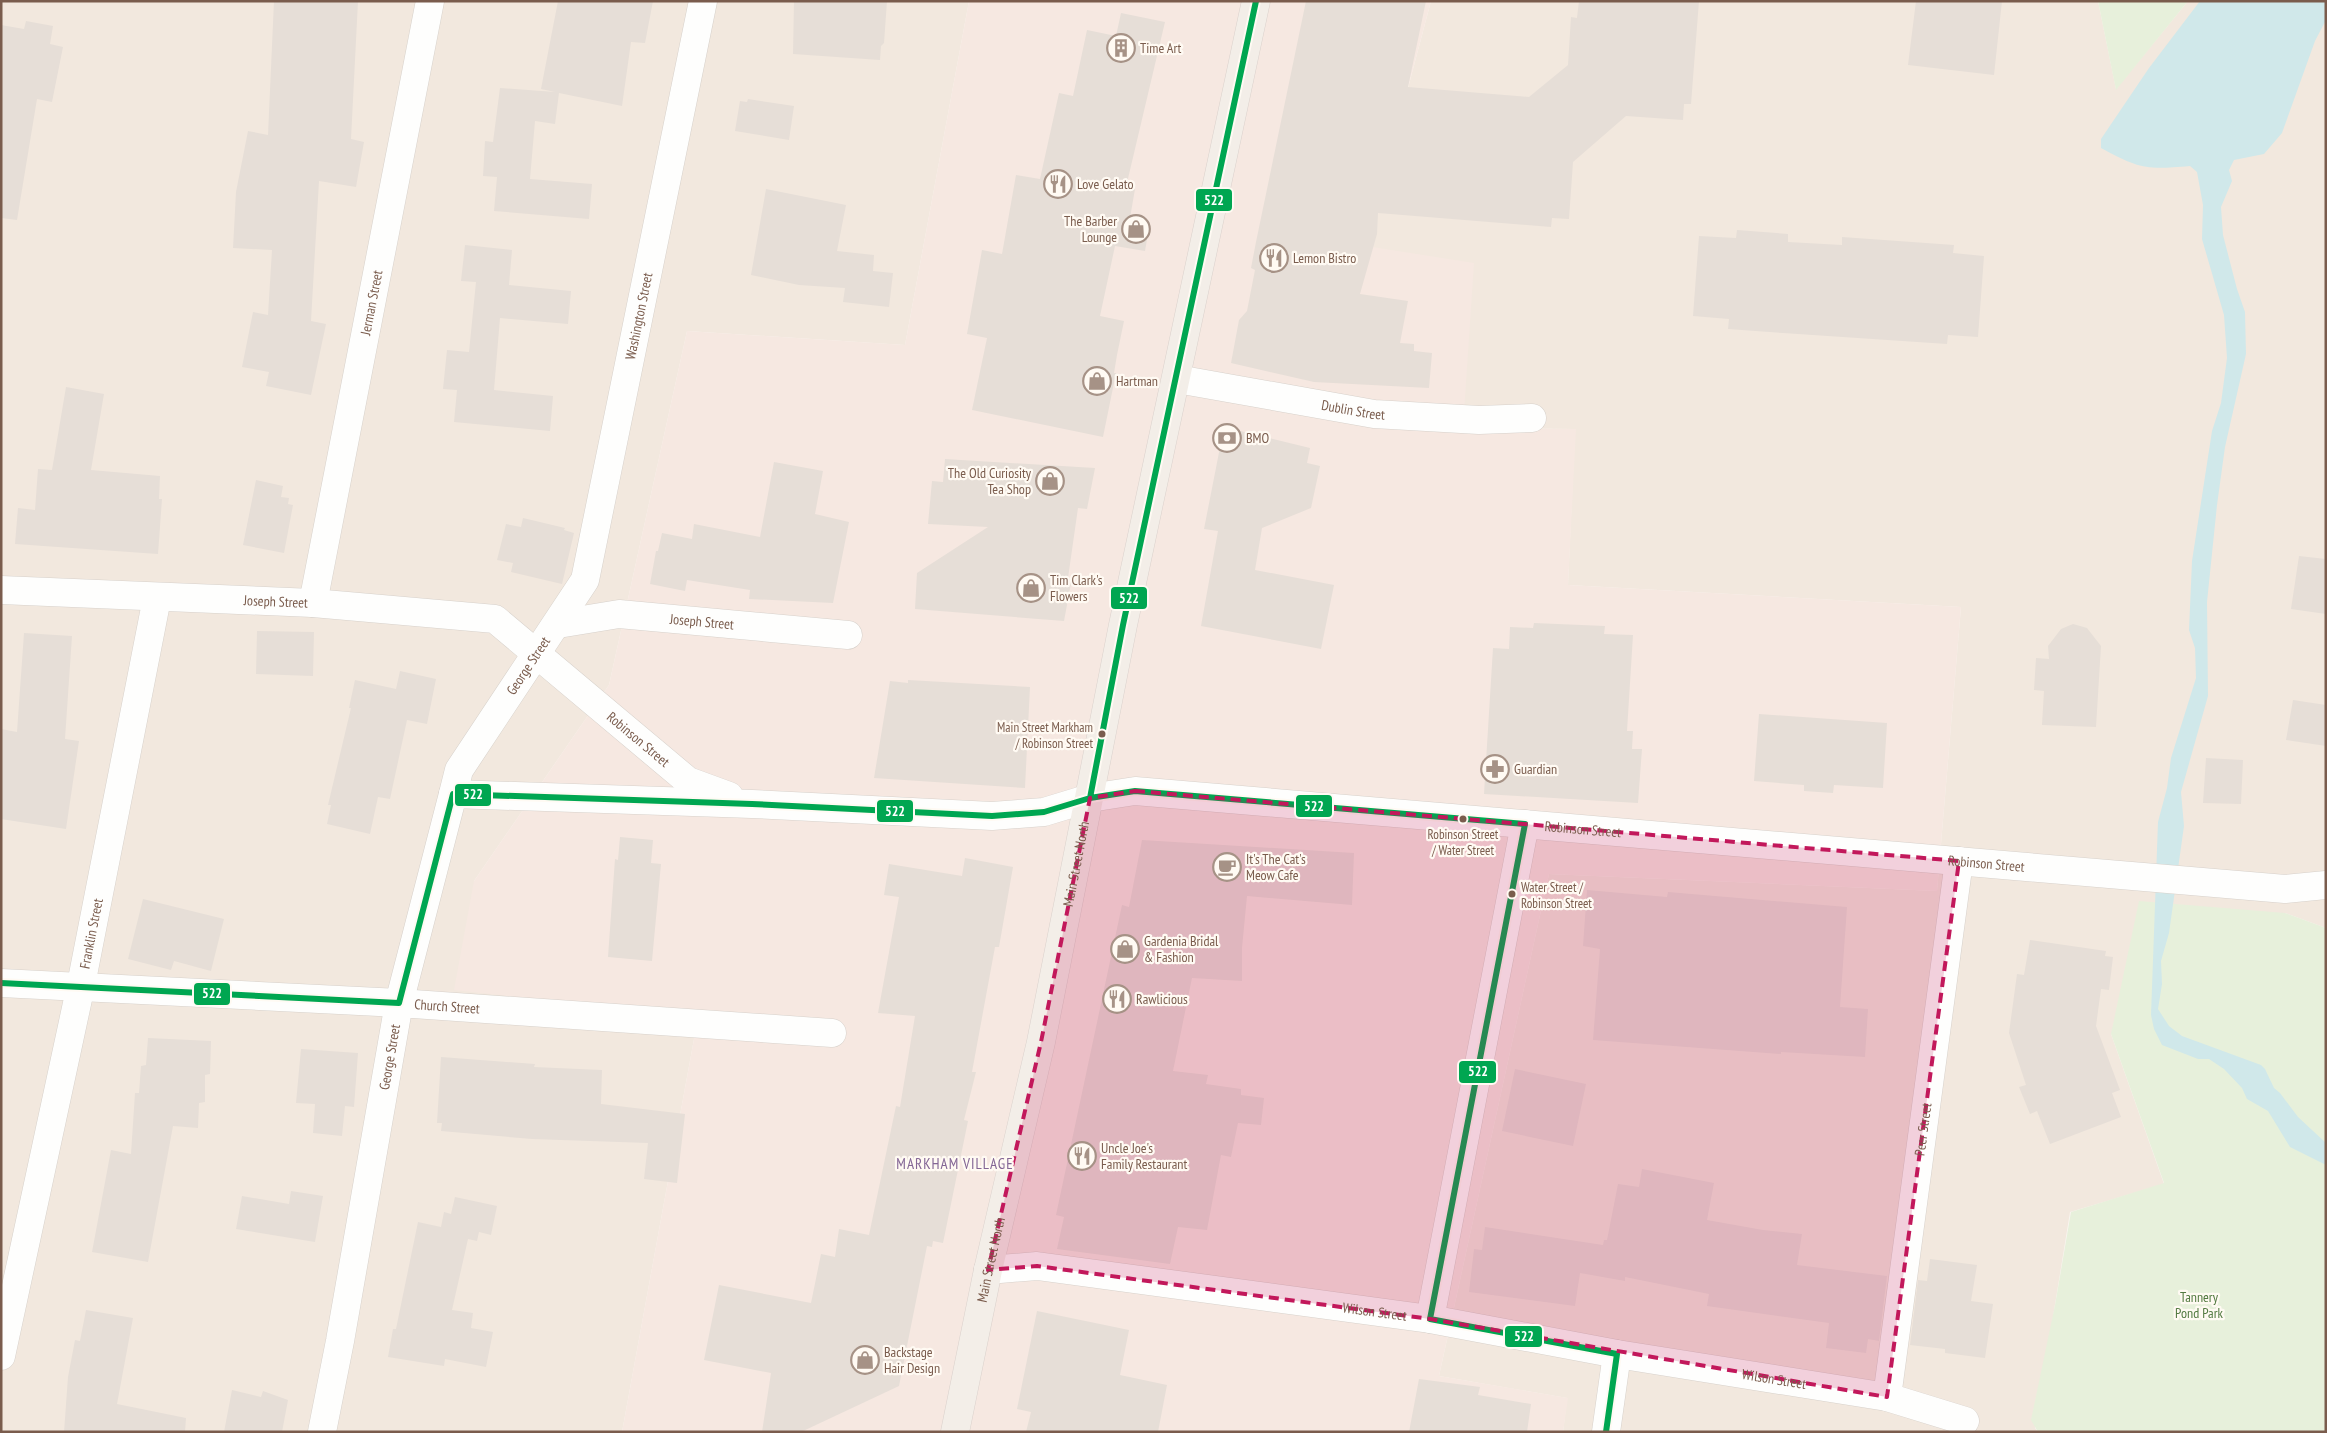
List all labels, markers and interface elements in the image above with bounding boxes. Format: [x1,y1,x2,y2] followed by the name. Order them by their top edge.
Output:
[1106,33,1136,63] building icon: Time Art
[1140,39,1182,57] place label: Time Art
[1043,169,1073,199] restaurant icon: Love Gelato
[1077,175,1134,193] place label: Love Gelato
[1195,188,1233,212] line badge: 522
[1204,191,1224,209] text: 522
[1064,212,1117,246] place label: The Barber Lounge
[1121,214,1151,244] shop icon: The Barber Lounge
[1259,243,1289,273] restaurant icon: Lemon Bistro
[1293,249,1356,267] place label: Lemon Bistro
[356,268,387,338] street label: Jerman Street
[621,271,656,361] street label: Washington Street
[1082,366,1112,396] shop icon: Hartman
[1116,372,1158,390] place label: Hartman
[1320,396,1386,424] street label: Dublin Street
[1212,423,1242,453] bank icon: BMO
[1246,429,1270,447] place label: BMO
[948,464,1032,498] place label: The Old Curiosity Tea Shop
[1035,466,1065,496] shop icon: The Old Curiosity Tea Shop
[1050,571,1103,605] place label: Tim Clark's Flowers
[1016,573,1046,603] shop icon: Tim Clark's Flowers
[1110,586,1148,610] line badge: 522
[1119,589,1139,607] text: 522
[242,591,308,612] street label: Joseph Street
[668,610,735,634] street label: Joseph Street
[502,633,554,698] street label: George Street
[603,708,673,771] street label: Robinson Street
[997,719,1093,752] place label: Main Street Markham / Robinson Street
[1097,729,1107,739] marker: Main Street Markham / Robinson Street
[1480,754,1510,784] pharmacy icon: Guardian
[1514,760,1557,778] place label: Guardian
[454,783,492,807] line badge: 522
[463,785,483,803] text: 522
[1295,794,1333,818] line badge: 522
[1304,797,1324,815] text: 522
[876,799,914,823] line badge: 522
[885,802,905,820] text: 522
[1458,814,1468,824] marker: Robinson Street / Water Street
[1544,817,1622,841] street label: Robinson Street
[1059,820,1093,908] street label: Main Street North
[1428,826,1499,859] place label: Robinson Street / Water Street
[1246,850,1306,884] place label: It's The Cat's Meow Cafe
[1948,851,2025,876] street label: Robinson Street
[1212,852,1242,882] cafe icon: It's The Cat's Meow Cafe
[1521,879,1592,912] place label: Water Street / Robinson Street
[1507,889,1517,899] marker: Water Street / Robinson Street
[75,897,107,970] street label: Franklin Street
[1144,932,1219,966] place label: Gardenia Bridal & Fashion
[1110,934,1140,964] shop icon: Gardenia Bridal & Fashion
[193,982,231,1006] line badge: 522
[202,984,222,1002] text: 522
[1102,984,1132,1014] restaurant icon: Rawlicious
[1136,990,1188,1008] place label: Rawlicious
[414,995,481,1018] street label: Church Street
[375,1023,404,1091] street label: George Street
[1458,1060,1497,1084] line badge: 522
[1468,1062,1488,1080] text: 522
[1910,1102,1935,1157] street label: Peer Street
[1101,1139,1187,1173] place label: Uncle Joe's Family Restaurant
[1067,1141,1097,1171] restaurant icon: Uncle Joe's Family Restaurant
[896,1154,1014,1173] district label: MARKHAM VILLAGE
[973,1215,1009,1304] street label: Main Street North
[2175,1288,2224,1322] park label: Tannery Pond Park
[1342,1298,1408,1325] street label: Wilson Street
[1504,1325,1543,1348] line badge: 522
[1514,1327,1534,1345] text: 522
[884,1343,940,1377] place label: Backstage Hair Design
[850,1345,880,1375] shop icon: Backstage Hair Design
[1741,1365,1808,1393] street label: Wilson Street

